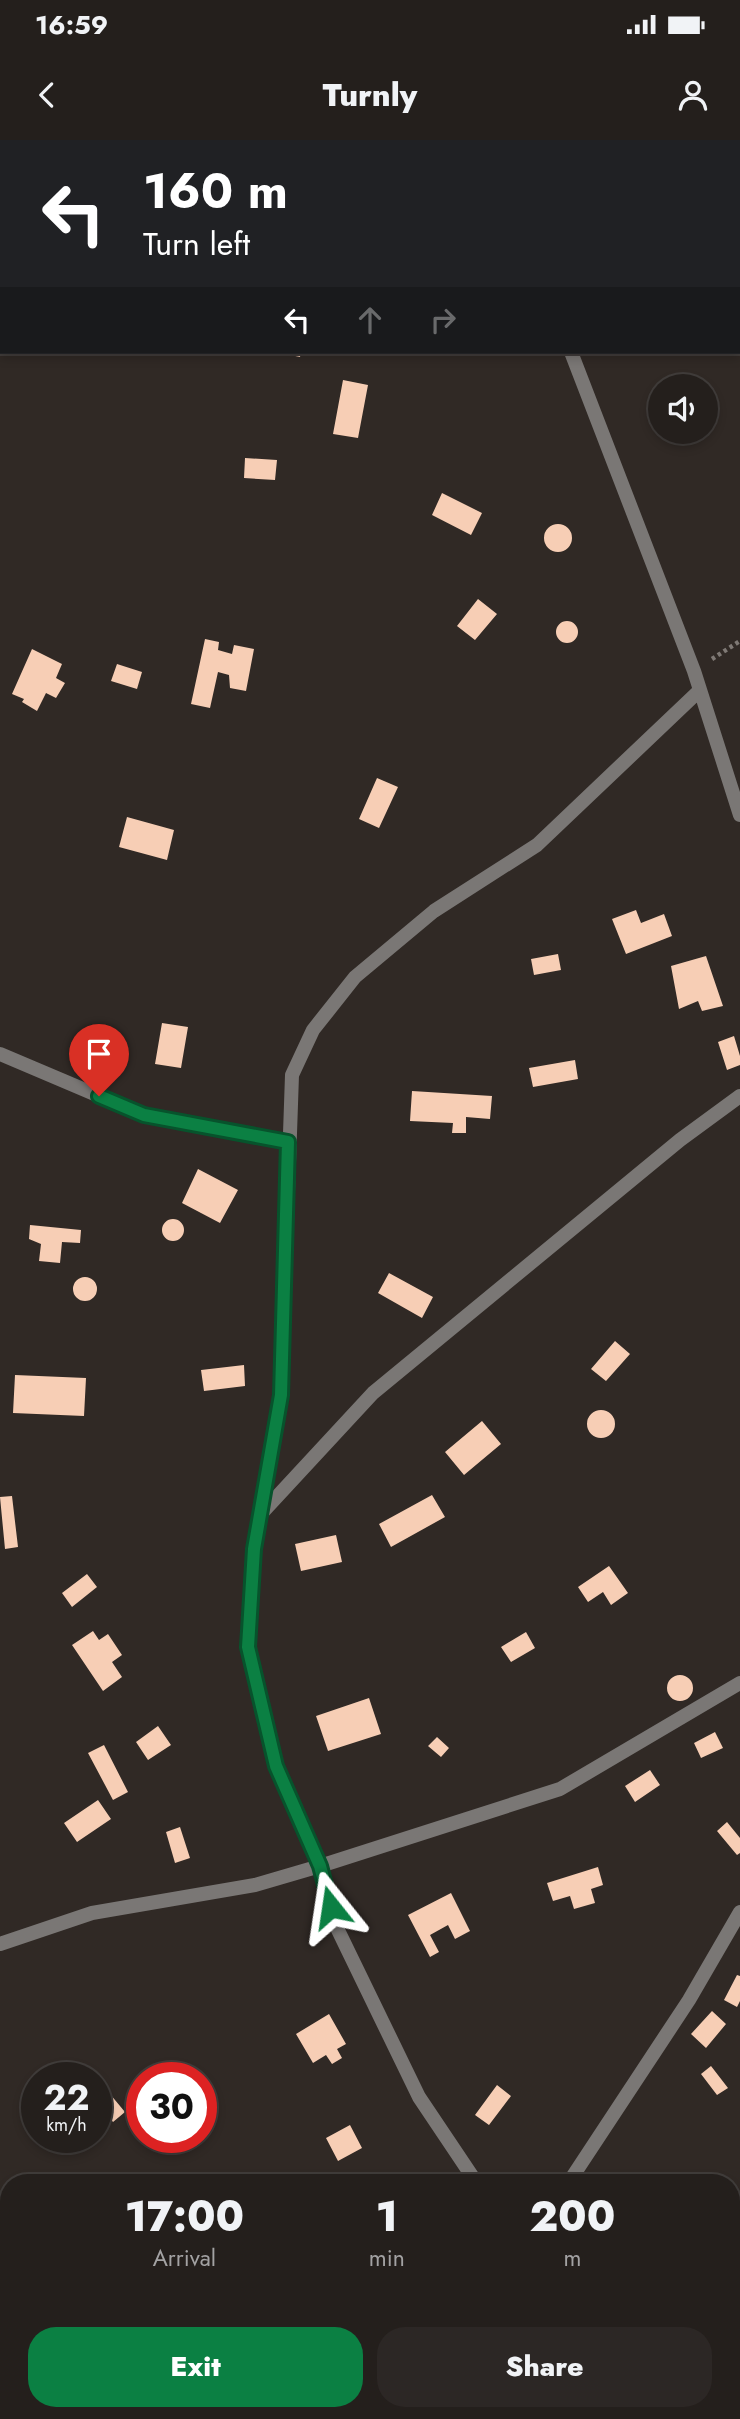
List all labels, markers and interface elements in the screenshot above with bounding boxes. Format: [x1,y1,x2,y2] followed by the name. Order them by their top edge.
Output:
[35,6,108,44] text: 16:59
[323,72,417,118] text: Turnly
[28,76,66,114] icon: back
[674,76,712,114] icon: person
[143,156,288,226] text: 160 m
[28,168,119,259] icon: left
[143,221,250,267] text: Turn left
[278,301,316,339] icon: left
[351,301,389,339] icon: ahead
[424,301,462,339] icon: right
[648,374,718,444] map controls
[648,374,718,444] button: sound
[69,1024,129,1096] pin
[80,1035,118,1073] icon: arrive
[294,1870,368,1944] position arrow
[126,2062,217,2153] speed limit sign: 30
[44,2073,89,2123] text: 22
[46,2112,87,2138] text: km/h
[125,2186,244,2247] text: 17:00
[376,2186,398,2247] text: 1
[529,2186,615,2247] text: 200
[153,2241,216,2275] text: Arrival
[369,2241,405,2275] text: min
[563,2241,581,2275] text: m
[28,2327,363,2407] button: Exit
[377,2327,712,2407] button: Share

